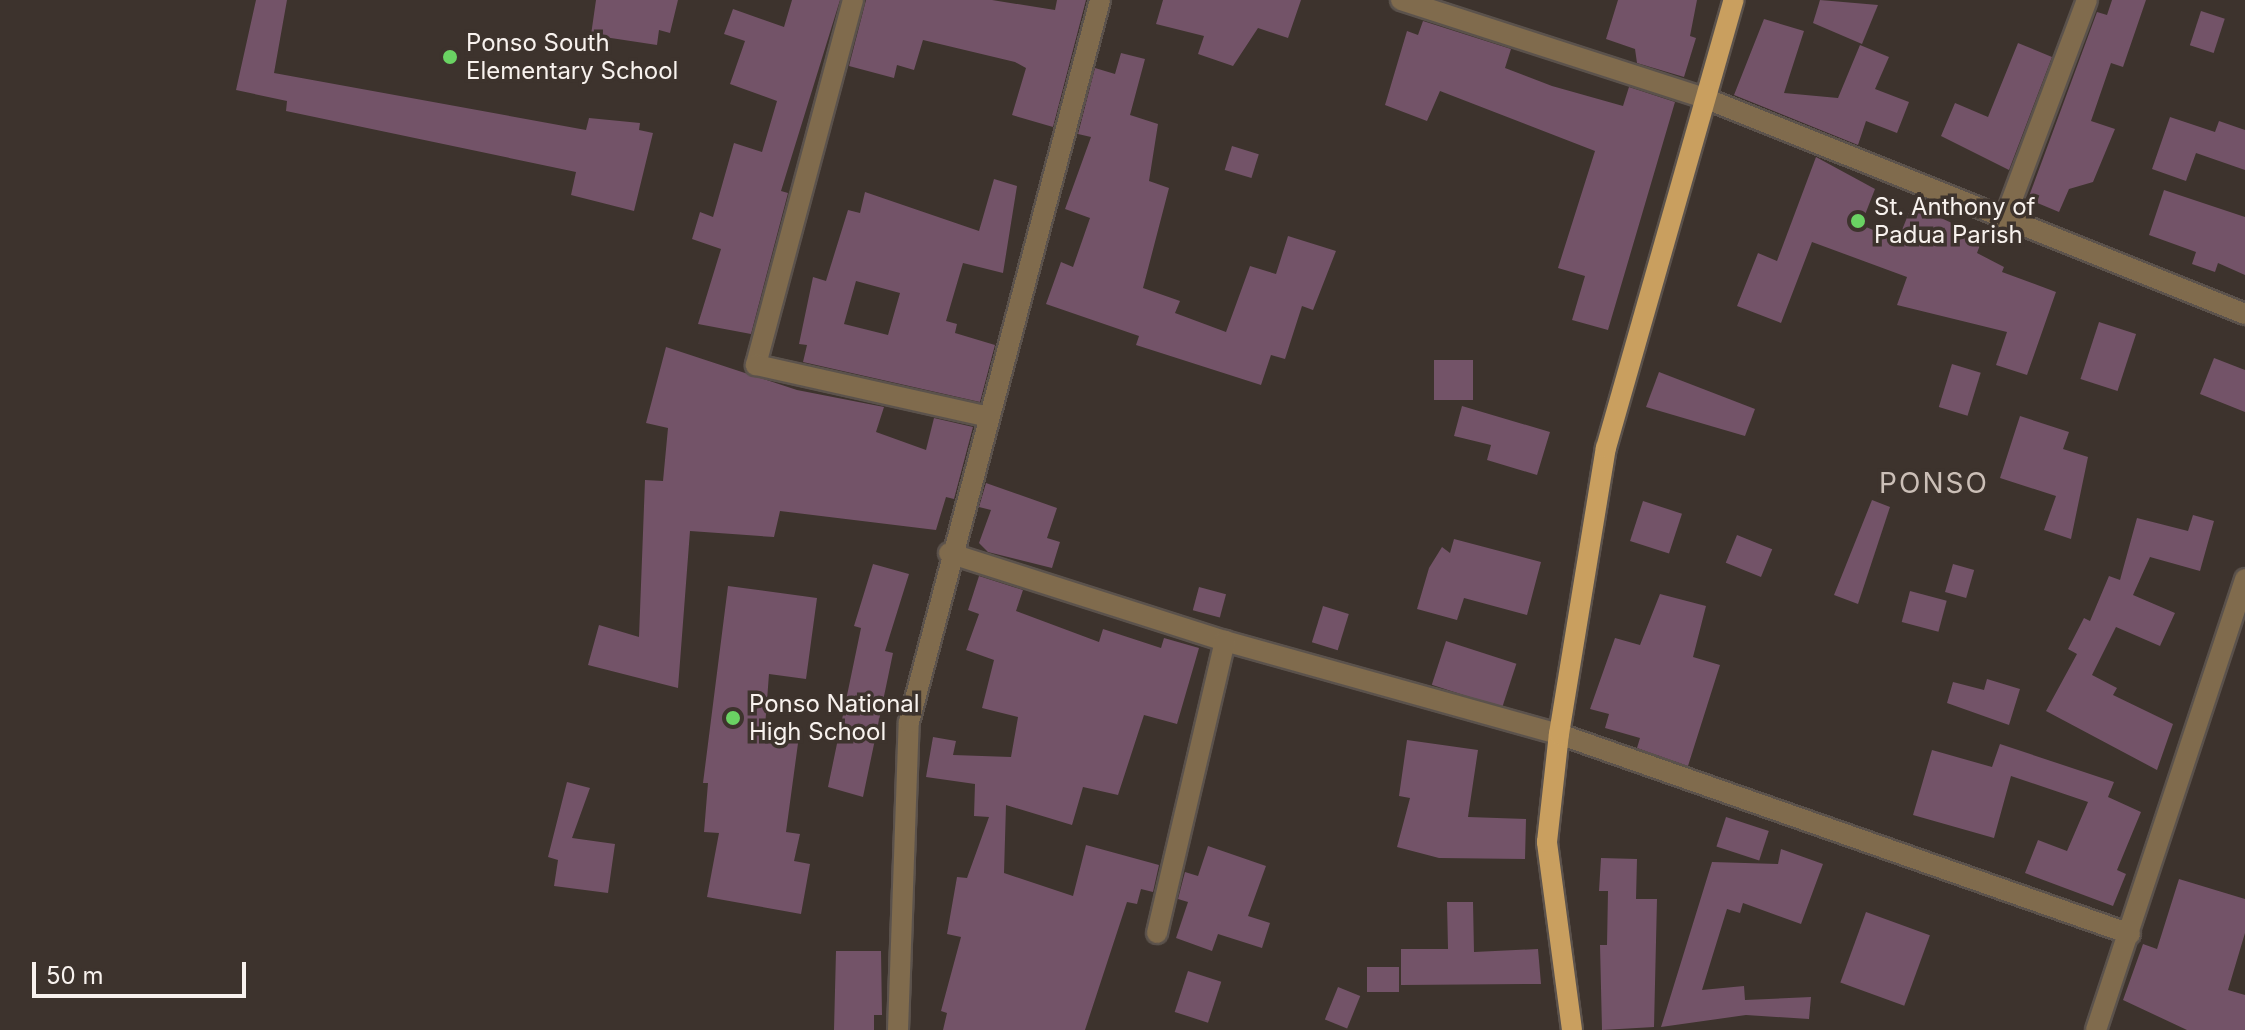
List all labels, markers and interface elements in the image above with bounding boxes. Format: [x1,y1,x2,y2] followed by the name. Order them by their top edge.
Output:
[466,29,678,85] place label: Ponso South Elementary School
[441,48,459,66] marker: Ponso South Elementary School
[1874,193,2035,249] place label: St. Anthony of Padua Parish
[1849,212,1867,230] marker: St. Anthony of Padua Parish
[1879,466,1989,500] district label: PONSO
[749,690,920,746] place label: Ponso National High School
[724,709,742,727] marker: Ponso National High School
[36,946,250,996] scale bar
[46,961,104,990] text: 50 m

